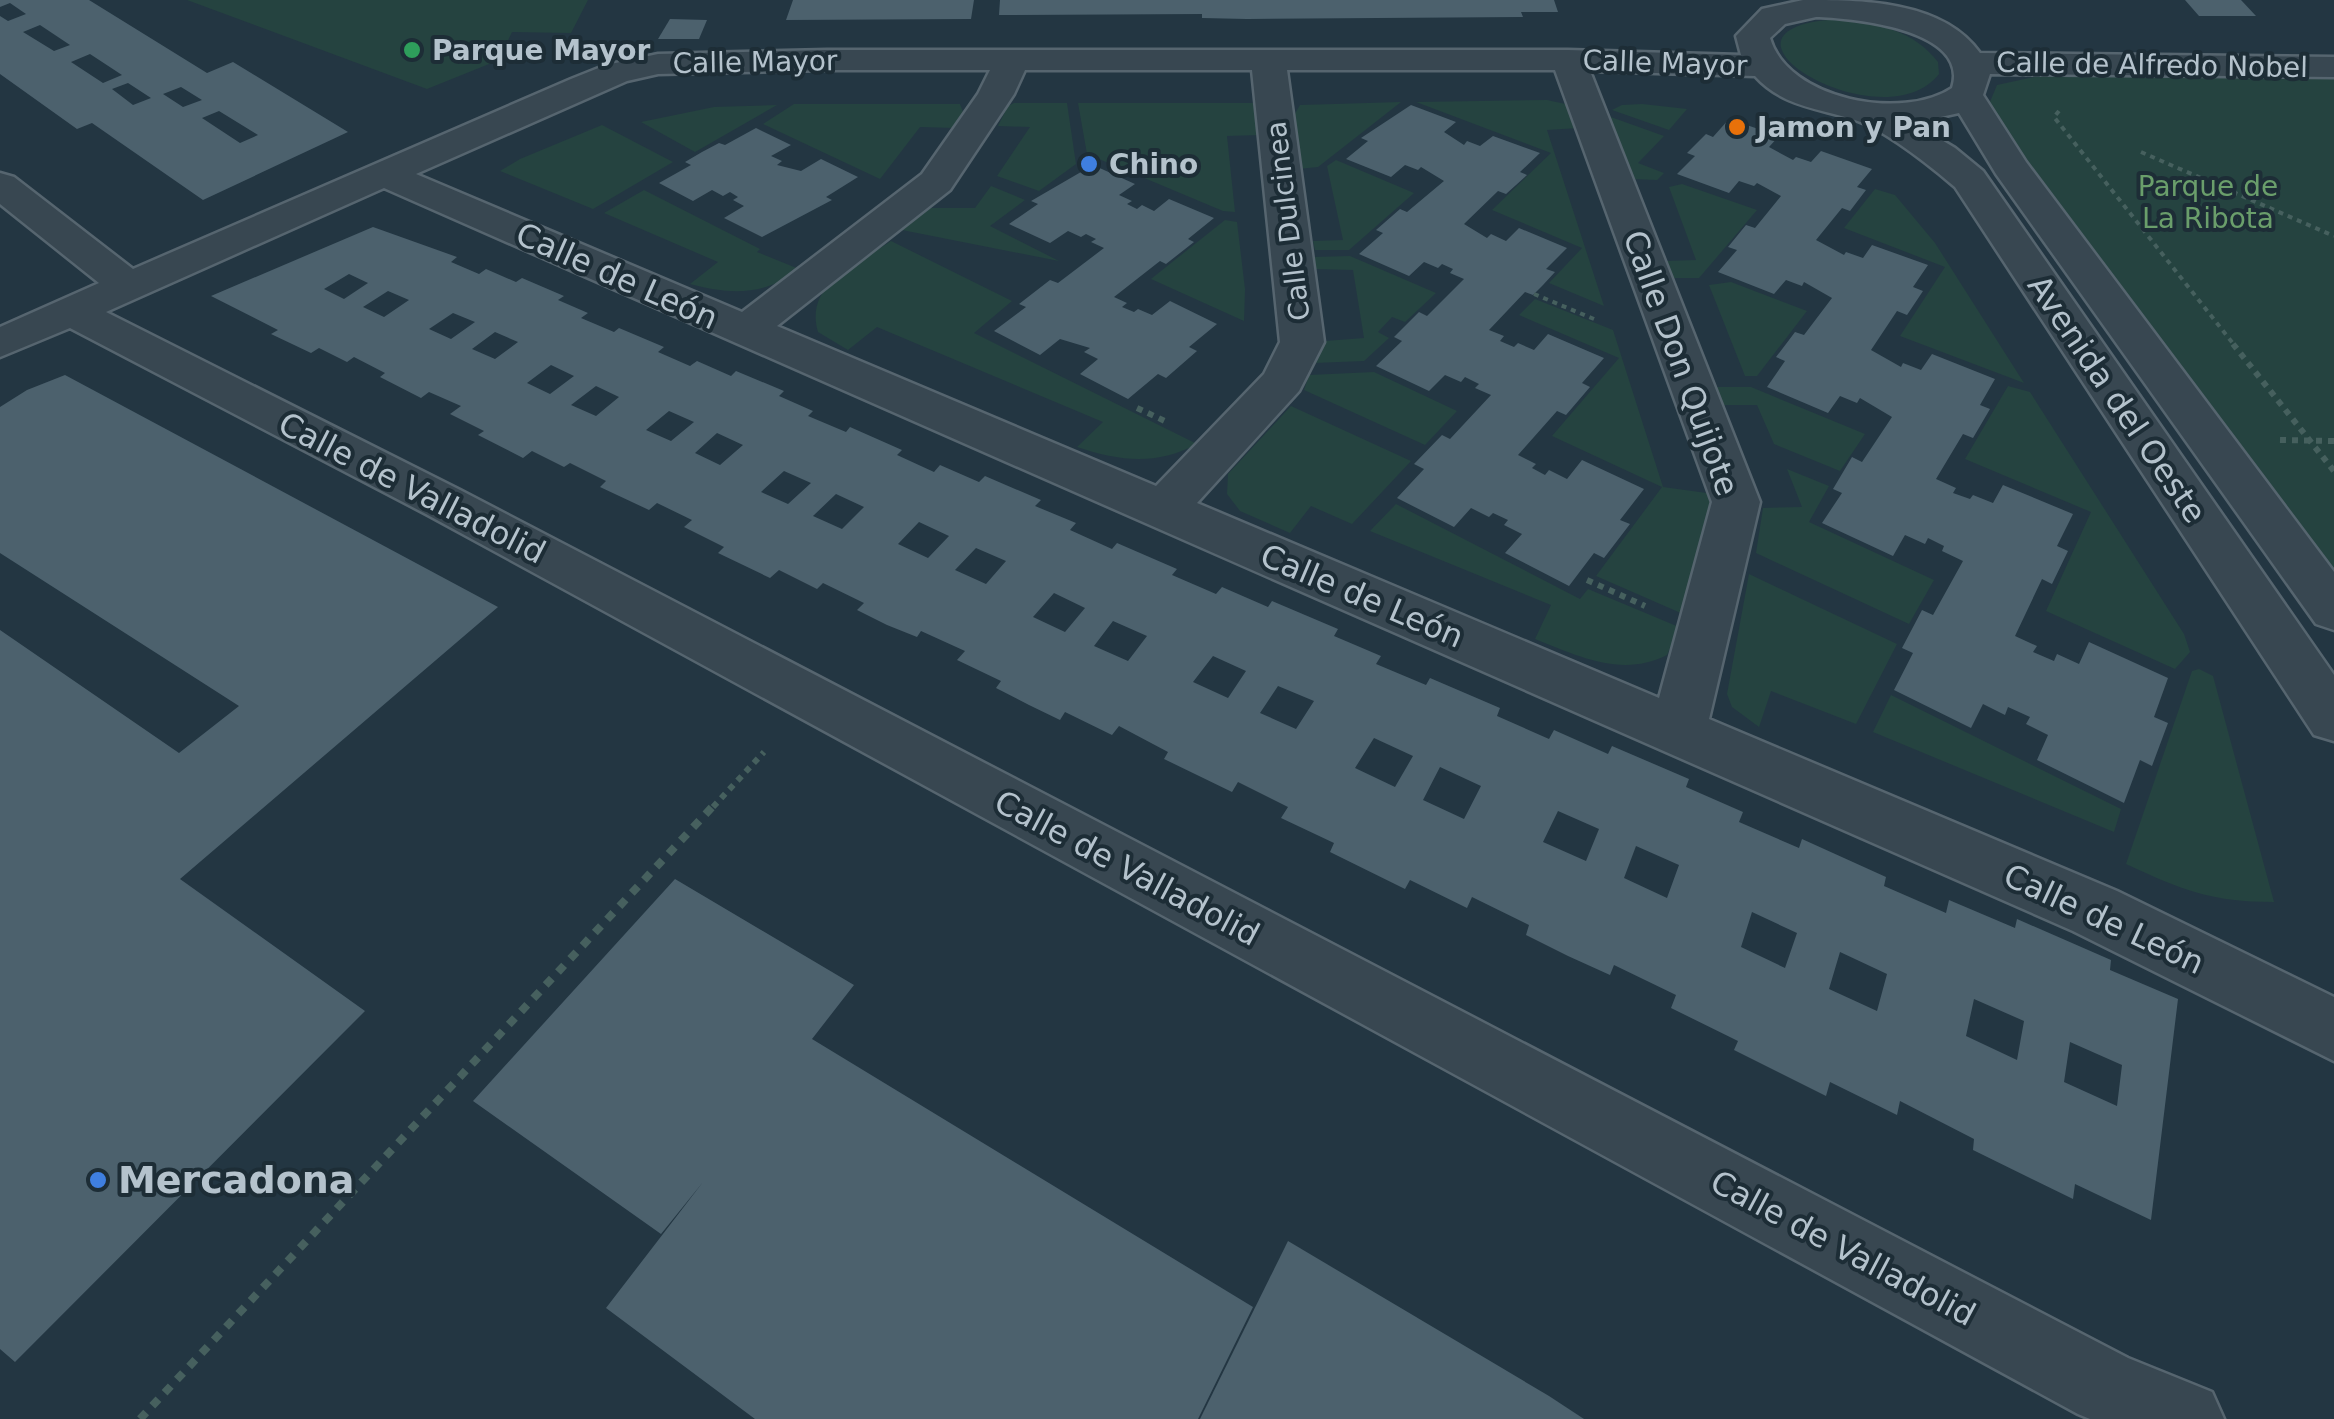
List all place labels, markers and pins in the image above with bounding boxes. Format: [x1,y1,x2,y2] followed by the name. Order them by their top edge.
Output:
[432,34,651,67] place label: Parque Mayor
[401,39,423,61] marker: Parque Mayor
[1755,111,1951,144] place label: Jamon y Pan
[1726,116,1748,138] marker: Jamon y Pan
[1109,148,1198,181] place label: Chino
[1078,153,1100,175] marker: Chino
[118,1158,355,1202] place label: Mercadona
[87,1169,109,1191] marker: Mercadona

